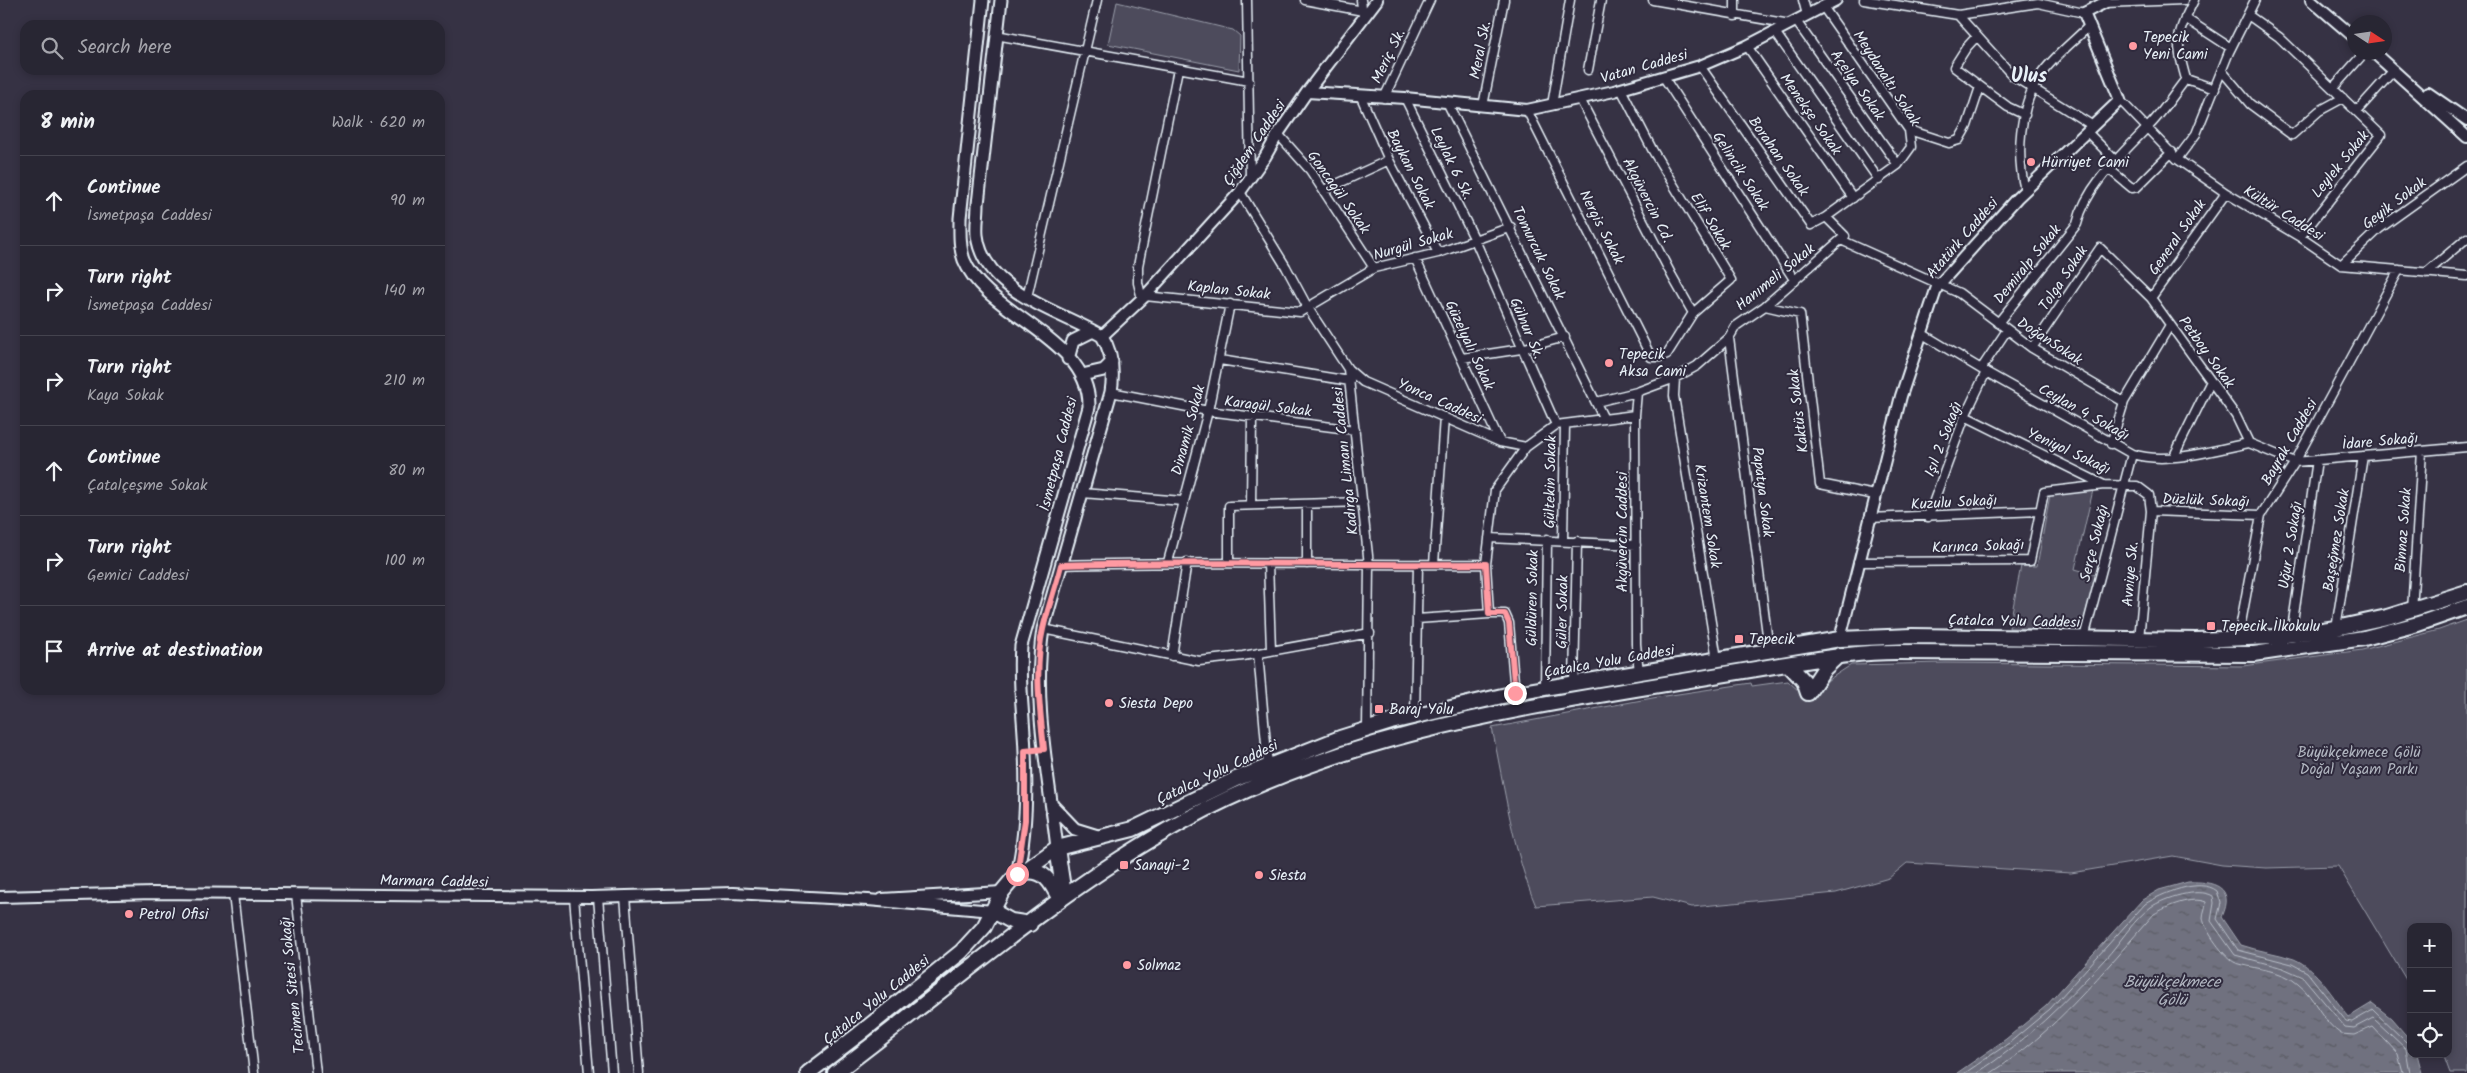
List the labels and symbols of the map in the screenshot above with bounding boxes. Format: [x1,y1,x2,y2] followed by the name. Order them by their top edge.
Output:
[2347,15,2392,60] north arrow
[1464,19,1498,81] street label: Meral Sk.
[1365,25,1412,88] street label: Meriç Sk.
[1846,26,1927,132] street label: Meydanaltı Sokak
[2143,26,2209,67] place label: Tepecik Yeni Cami
[2127,40,2139,52] marker: Tepecik Yeni Cami
[1598,43,1692,91] street label: Vatan Caddesi
[1824,45,1891,127] street label: Açelya Sokak
[2011,61,2048,93] district label: Ulus
[1773,69,1848,161] street label: Menekşe Sokak
[1217,94,1293,192] street label: Çiğdem Caddesi
[1742,111,1815,202] street label: Borahan Sokak
[1423,123,1479,204] street label: Leylak 6 Sk.
[1380,125,1441,215] street label: Baykan Sokak
[2306,125,2376,204] street label: Leylek Sokak
[1705,127,1775,217] street label: Gelincik Sokak
[1300,146,1377,240] street label: Goncagül Sokak
[2041,151,2130,175] place label: Hürriyet Cami
[1615,154,1679,247] street label: Akgüvercin Cd.
[2025,156,2037,168] marker: Hürriyet Cami
[2357,171,2433,236] street label: Geyik Sokak
[2238,179,2330,249] street label: Kültür Caddesi
[1572,186,1631,270] street label: Nergis Sokak
[1683,188,1737,256] street label: Elif Sokak
[1921,192,2006,285] street label: Atatürk Caddesi
[2143,194,2214,281] street label: General Sokak
[1505,202,1572,305] street label: Tomurcuk Sokak
[1988,219,2068,310] street label: Demiralp Sokak
[1370,222,1457,268] street label: Nurgül Sokak
[1730,237,1822,318] street label: Hanımeli Sokak
[2033,240,2095,316] street label: Tolga Sokak
[1186,275,1273,307] street label: Kaplan Sokak
[1502,294,1550,363] street label: Gülnur Sk.
[1438,296,1501,395] street label: Güzelyalı Sokak
[2172,311,2241,395] street label: Petboy Sokak
[2012,312,2088,373] street label: DoğanSokak
[1619,343,1688,384] place label: Tepecik Aksa Cami
[1603,357,1615,369] marker: Tepecik Aksa Cami
[1782,367,1816,454] street label: Kaktüs Sokak
[1393,372,1487,432] street label: Yonca Caddesi
[2033,378,2134,448] street label: Ceylan 4 Sokağı
[1165,381,1213,478] street label: Dinamik Sokak
[1326,384,1366,536] street label: Kadırga Limanı Caddesi
[1223,390,1314,424] street label: Karagül Sokak
[1033,393,1085,514] street label: İsmetpaşa Caddesi
[2255,394,2325,490] street label: Bayrak Caddesi
[1919,398,1969,481] street label: Işıl 2 Sokağı
[2023,422,2115,482] street label: Yeniyol Sokağı
[2341,427,2419,457] street label: İdare Sokağı
[1538,434,1564,529] street label: Gültekin Sokak
[1745,445,1780,540] street label: Papatya Sokak
[1687,462,1727,571] street label: Krizantem Sokak
[1611,470,1635,592] street label: Akgüvercin Caddesi
[2317,486,2357,593] street label: Başeğmez Sokak
[2389,486,2419,573] street label: Binnaz Sokak
[2162,487,2250,515] street label: Düzlük Sokağı
[1910,489,1998,517] street label: Kuzulu Sokağı
[2272,499,2310,591] street label: Uğur 2 Sokağı
[2074,502,2116,584] street label: Serçe Sokağı
[1932,533,2025,561] street label: Karınca Sokağı
[2116,540,2146,608] street label: Avniye Sk.
[1520,549,1546,646] street label: Güldüren Sokak
[1550,574,1576,649] street label: Güler Sokak
[1948,609,2082,635] street label: Çatalca Yolu Caddesi
[2221,615,2320,639] place label: Tepecik İlkokulu
[2205,620,2217,632] marker: Tepecik İlkokulu
[1749,628,1796,652] place label: Tepecik
[1733,633,1745,645] marker: Tepecik
[1542,638,1678,685] street label: Çatalca Yolu Caddesi
[1504,682,1527,705] route end
[1119,692,1193,716] place label: Siesta Depo
[1103,697,1115,709] marker: Siesta Depo
[1389,698,1454,722] place label: Baraj Yolu
[1373,703,1385,715] marker: Baraj Yolu
[1152,733,1284,812] street label: Çatalca Yolu Caddesi
[2297,741,2421,782] park label: Büyükçekmece Gölü Doğal Yaşam Parkı
[1134,854,1190,878] place label: Sanayi-2
[1118,859,1130,871] marker: Sanayi-2
[1006,863,1029,886] route start
[1269,864,1307,888] place label: Siesta
[380,869,490,895] street label: Marmara Caddesi
[1253,869,1265,881] marker: Siesta
[139,903,210,927] place label: Petrol Ofisi
[123,908,135,920] marker: Petrol Ofisi
[274,915,312,1055] street label: Tecimen Sitesi Sokağı
[818,949,937,1052] street label: Çatalca Yolu Caddesi
[1137,954,1181,978] place label: Solmaz
[1121,959,1133,971] marker: Solmaz
[2124,970,2222,1013] water label: Büyükçekmece Gölü

